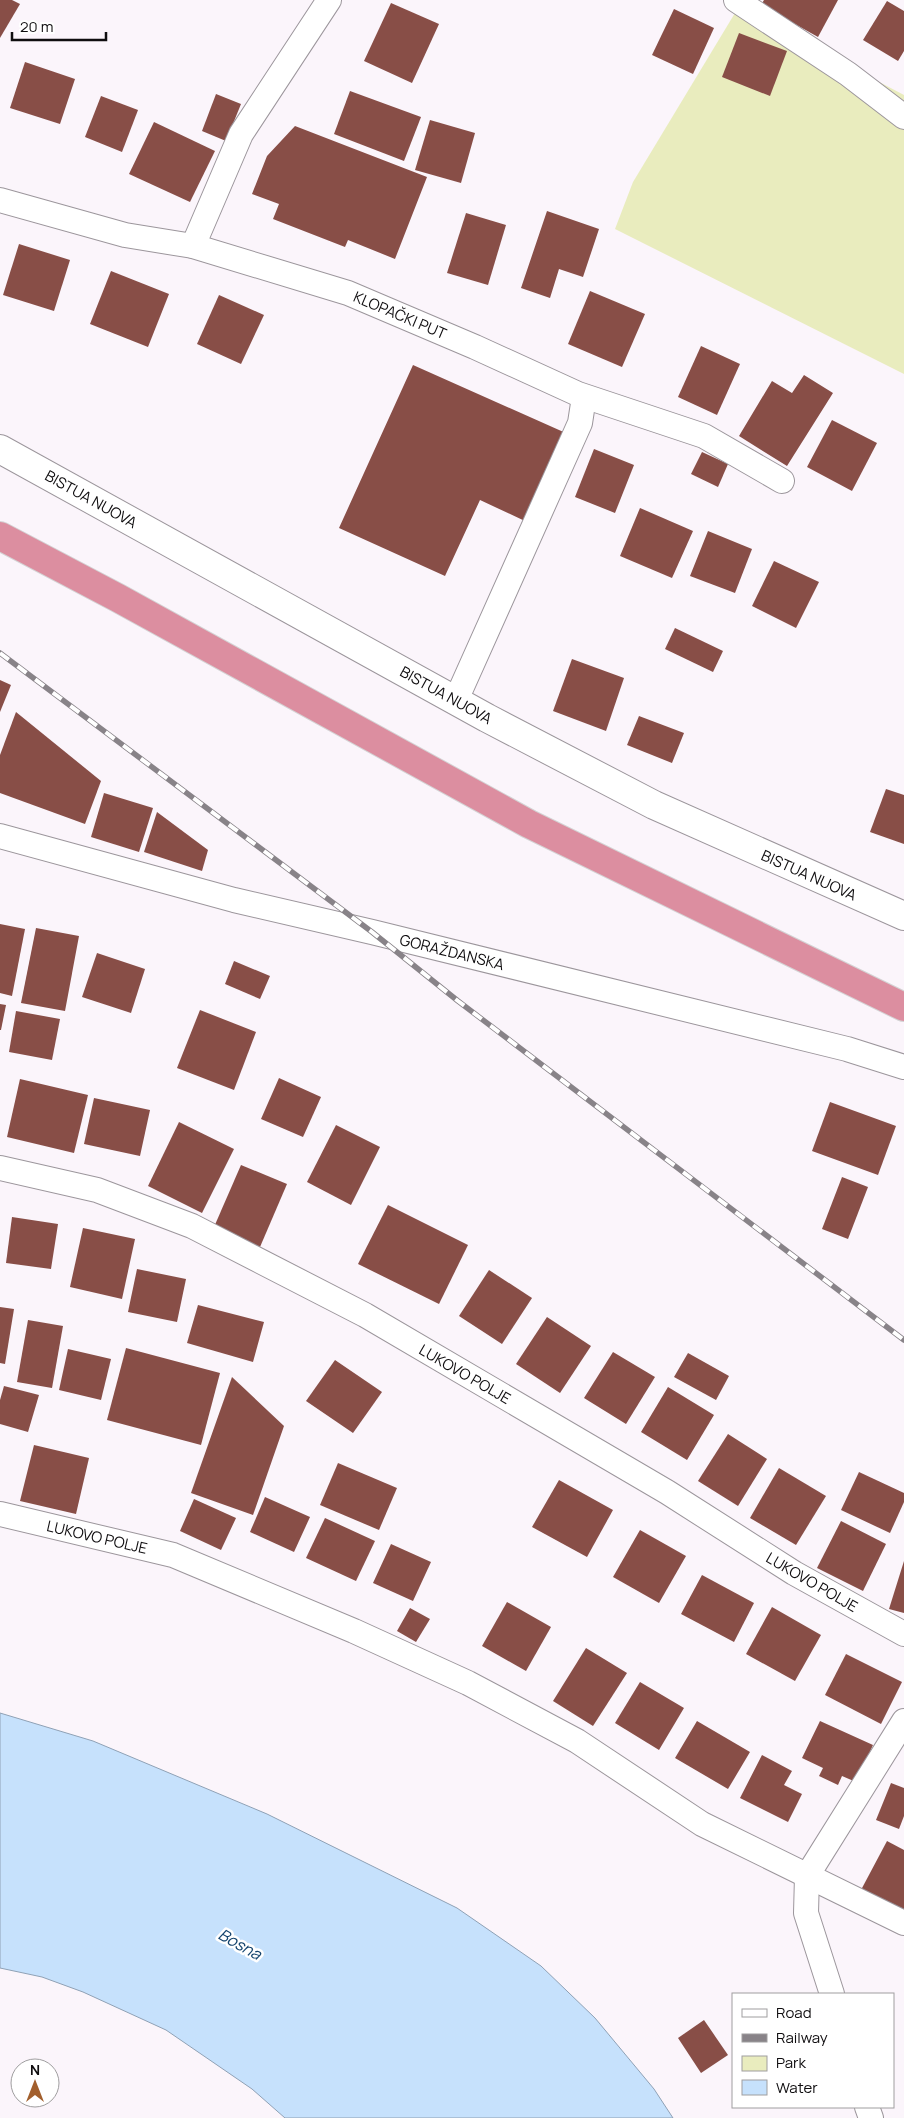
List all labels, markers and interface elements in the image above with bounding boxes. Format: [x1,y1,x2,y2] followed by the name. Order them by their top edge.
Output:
[12,10,106,42] scale bar
[20,16,53,37] text: 20 m
[350,286,450,344] street label: KLOPAČKI PUT
[41,465,141,533] street label: BISTUA NUOVA
[396,661,496,729] street label: BISTUA NUOVA
[758,845,860,906] street label: BISTUA NUOVA
[398,929,507,975] street label: GORAŽDANSKA
[415,1339,515,1409] street label: LUKOVO POLJE
[45,1515,149,1559] street label: LUKOVO POLJE
[762,1547,862,1617] street label: LUKOVO POLJE
[215,1923,266,1965] water label: Bosna
[732,1993,894,2108] legend
[776,2002,812,2023] text: Road
[776,2027,828,2048] text: Railway
[776,2052,806,2073] text: Park
[10,2058,60,2108] north arrow
[30,2060,40,2079] text: N
[776,2077,818,2098] text: Water

